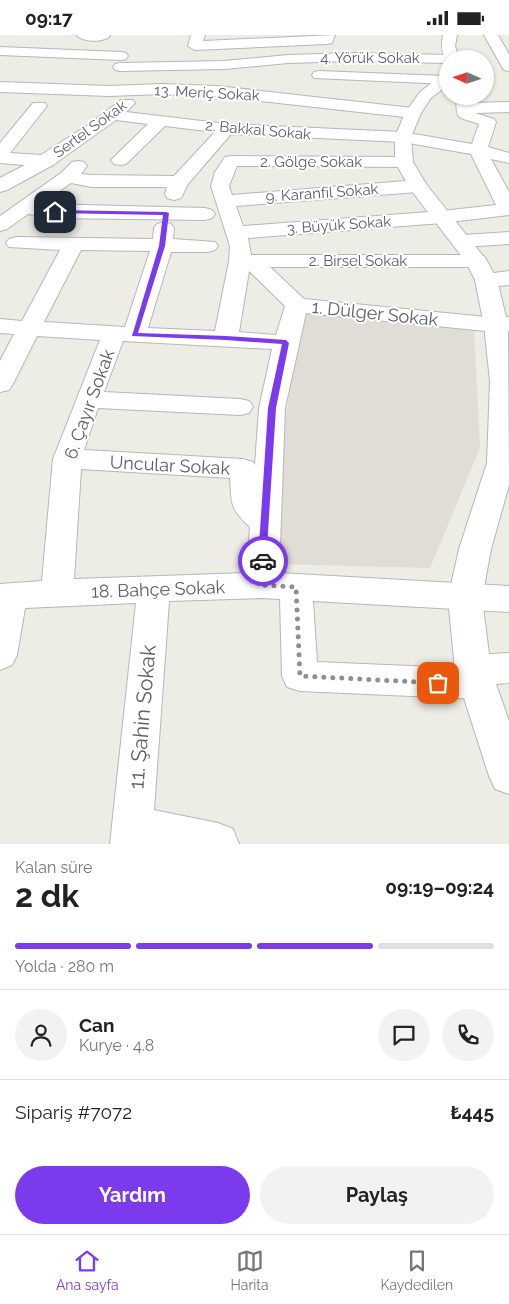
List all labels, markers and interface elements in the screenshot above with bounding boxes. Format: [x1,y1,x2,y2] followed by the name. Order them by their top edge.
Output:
[25,7,73,29] text: 09:17
[320,49,420,67] street label: 4. Yörük Sokak
[439,50,494,105] north arrow
[439,50,494,105] map controls
[154,81,260,105] street label: 13. Meriç Sokak
[50,96,130,162] street label: Sertel Sokak
[204,116,312,144] street label: 2. Bakkal Sokak
[260,153,362,171] street label: 2. Gölge Sokak
[265,180,379,206] street label: 9. Karanfil Sokak
[34,191,76,233] pin
[41,198,69,226] icon: home
[286,212,392,238] street label: 3. Büyük Sokak
[309,252,407,270] street label: 2. Birsel Sokak
[311,296,440,330] street label: 1. Dülger Sokak
[59,346,119,462] street label: 6. Çayır Sokak
[109,451,231,479] street label: Uncular Sokak
[238,536,288,586] courier
[249,547,277,575] icon: car
[91,576,226,602] street label: 18. Bahçe Sokak
[123,644,161,790] street label: 11. Şahin Sokak
[417,662,459,704] pin
[424,669,452,697] icon: bag
[15,858,92,877] text: Kalan süre
[385,876,494,898] text: 09:19–09:24
[15,877,79,914] text: 2 dk
[15,957,114,976] text: Yolda · 280 m
[15,1009,67,1061] button: person
[378,1009,430,1061] button: chat
[442,1009,494,1061] button: phone
[79,1014,114,1036] text: Can
[79,1036,154,1055] text: Kurye · 4.8
[15,1101,132,1123] text: Sipariş #7072
[450,1101,494,1123] text: ₺445
[15,1166,250,1224] button: Yardım
[260,1166,494,1224] button: Paylaş
[56,1247,119,1293] tab: Ana sayfa
[230,1247,269,1293] tab: Harita
[380,1247,453,1293] tab: Kaydedilen

